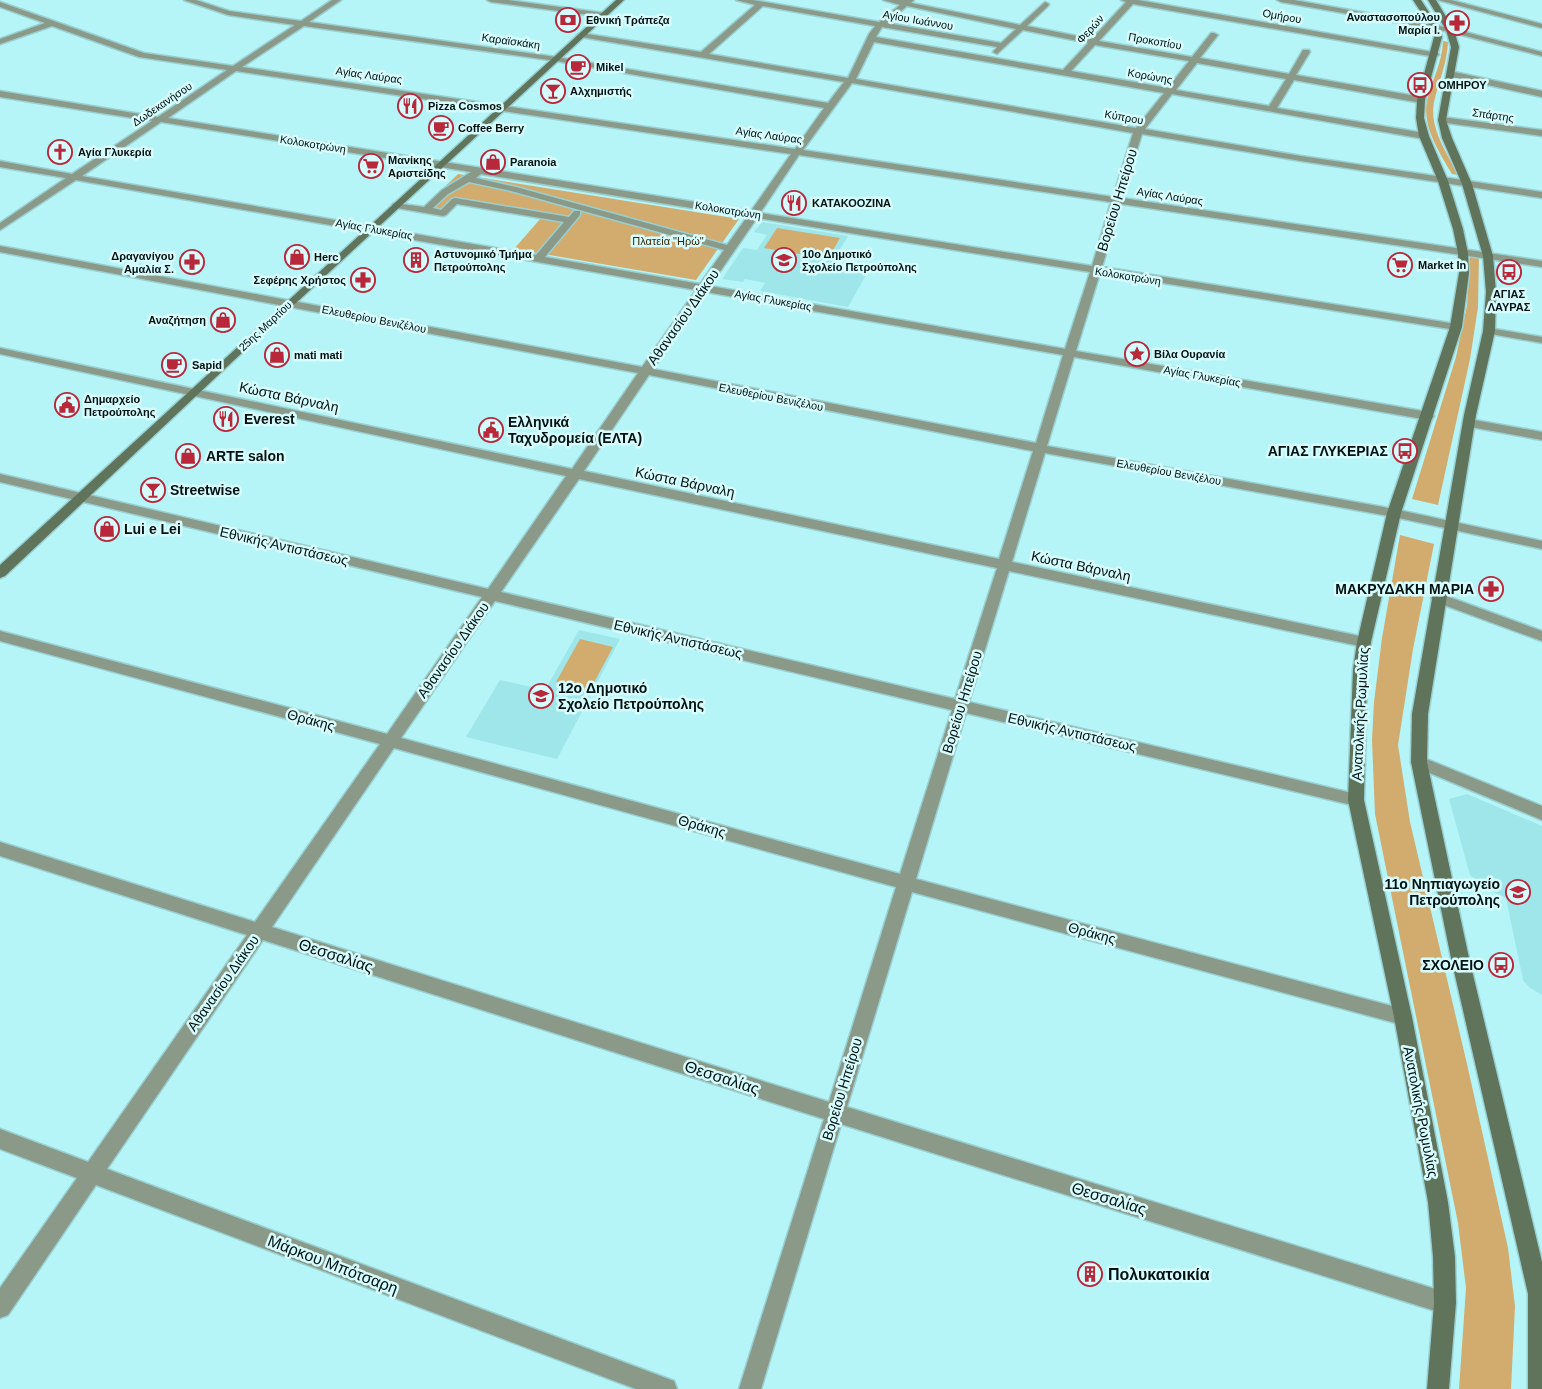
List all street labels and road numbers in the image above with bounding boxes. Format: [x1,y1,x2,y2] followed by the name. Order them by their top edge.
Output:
[1262,7,1302,25] street label: Ομήρου
[882,8,954,32] street label: Αγίου Ιωάννου
[1074,12,1106,46] street label: Φερών
[1127,30,1183,52] street label: Προκοπίου
[481,31,541,51] street label: Καραϊσκάκη
[335,64,403,86] street label: Αγίας Λαύρας
[1127,66,1173,86] street label: Κορώνης
[130,80,194,128] street label: Δωδεκανήσου
[1471,106,1515,124] street label: Σπάρτης
[1104,108,1144,126] street label: Κύπρου
[735,124,803,146] street label: Αγίας Λαύρας
[279,133,347,155] street label: Κολοκοτρώνη
[1094,147,1140,253] street label: Βορείου Ηπείρου
[1136,185,1204,207] street label: Αγίας Λαύρας
[694,199,762,221] street label: Κολοκοτρώνη
[335,216,413,242] street label: Αγίας Γλυκερίας
[1094,265,1162,287] street label: Κολοκοτρώνη
[644,266,722,368] street label: Αθανασίου Διάκου
[734,287,812,313] street label: Αγίας Γλυκερίας
[236,299,294,353] street label: 25ης Μαρτίου
[321,303,427,335] street label: Ελευθερίου Βενιζέλου
[1163,363,1241,389] street label: Αγίας Γλυκερίας
[238,379,340,415] street label: Κώστα Βάρναλη
[718,381,824,413] street label: Ελευθερίου Βενιζέλου
[1116,457,1222,487] street label: Ελευθερίου Βενιζέλου
[634,464,736,500] street label: Κώστα Βάρναλη
[218,523,350,569] street label: Εθνικής Αντιστάσεως
[1030,548,1132,584] street label: Κώστα Βάρναλη
[414,599,492,701] street label: Αθανασίου Διάκου
[612,616,744,662] street label: Εθνικής Αντιστάσεως
[1349,647,1371,781] street label: Ανατολικής Ρωμυλίας
[939,649,985,755] street label: Βορείου Ηπείρου
[286,706,337,734] street label: Θράκης
[1006,709,1138,755] street label: Εθνικής Αντιστάσεως
[676,812,728,840] street label: Θράκης
[1067,919,1118,947] street label: Θράκης
[184,932,262,1034] street label: Αθανασίου Διάκου
[297,935,375,976] street label: Θεσσαλίας
[819,1036,865,1142] street label: Βορείου Ηπείρου
[1400,1045,1442,1179] street label: Ανατολικής Ρωμυλίας
[683,1057,761,1098] street label: Θεσσαλίας
[1070,1179,1148,1218] street label: Θεσσαλίας
[265,1232,400,1297] street label: Μάρκου Μπότσαρη

